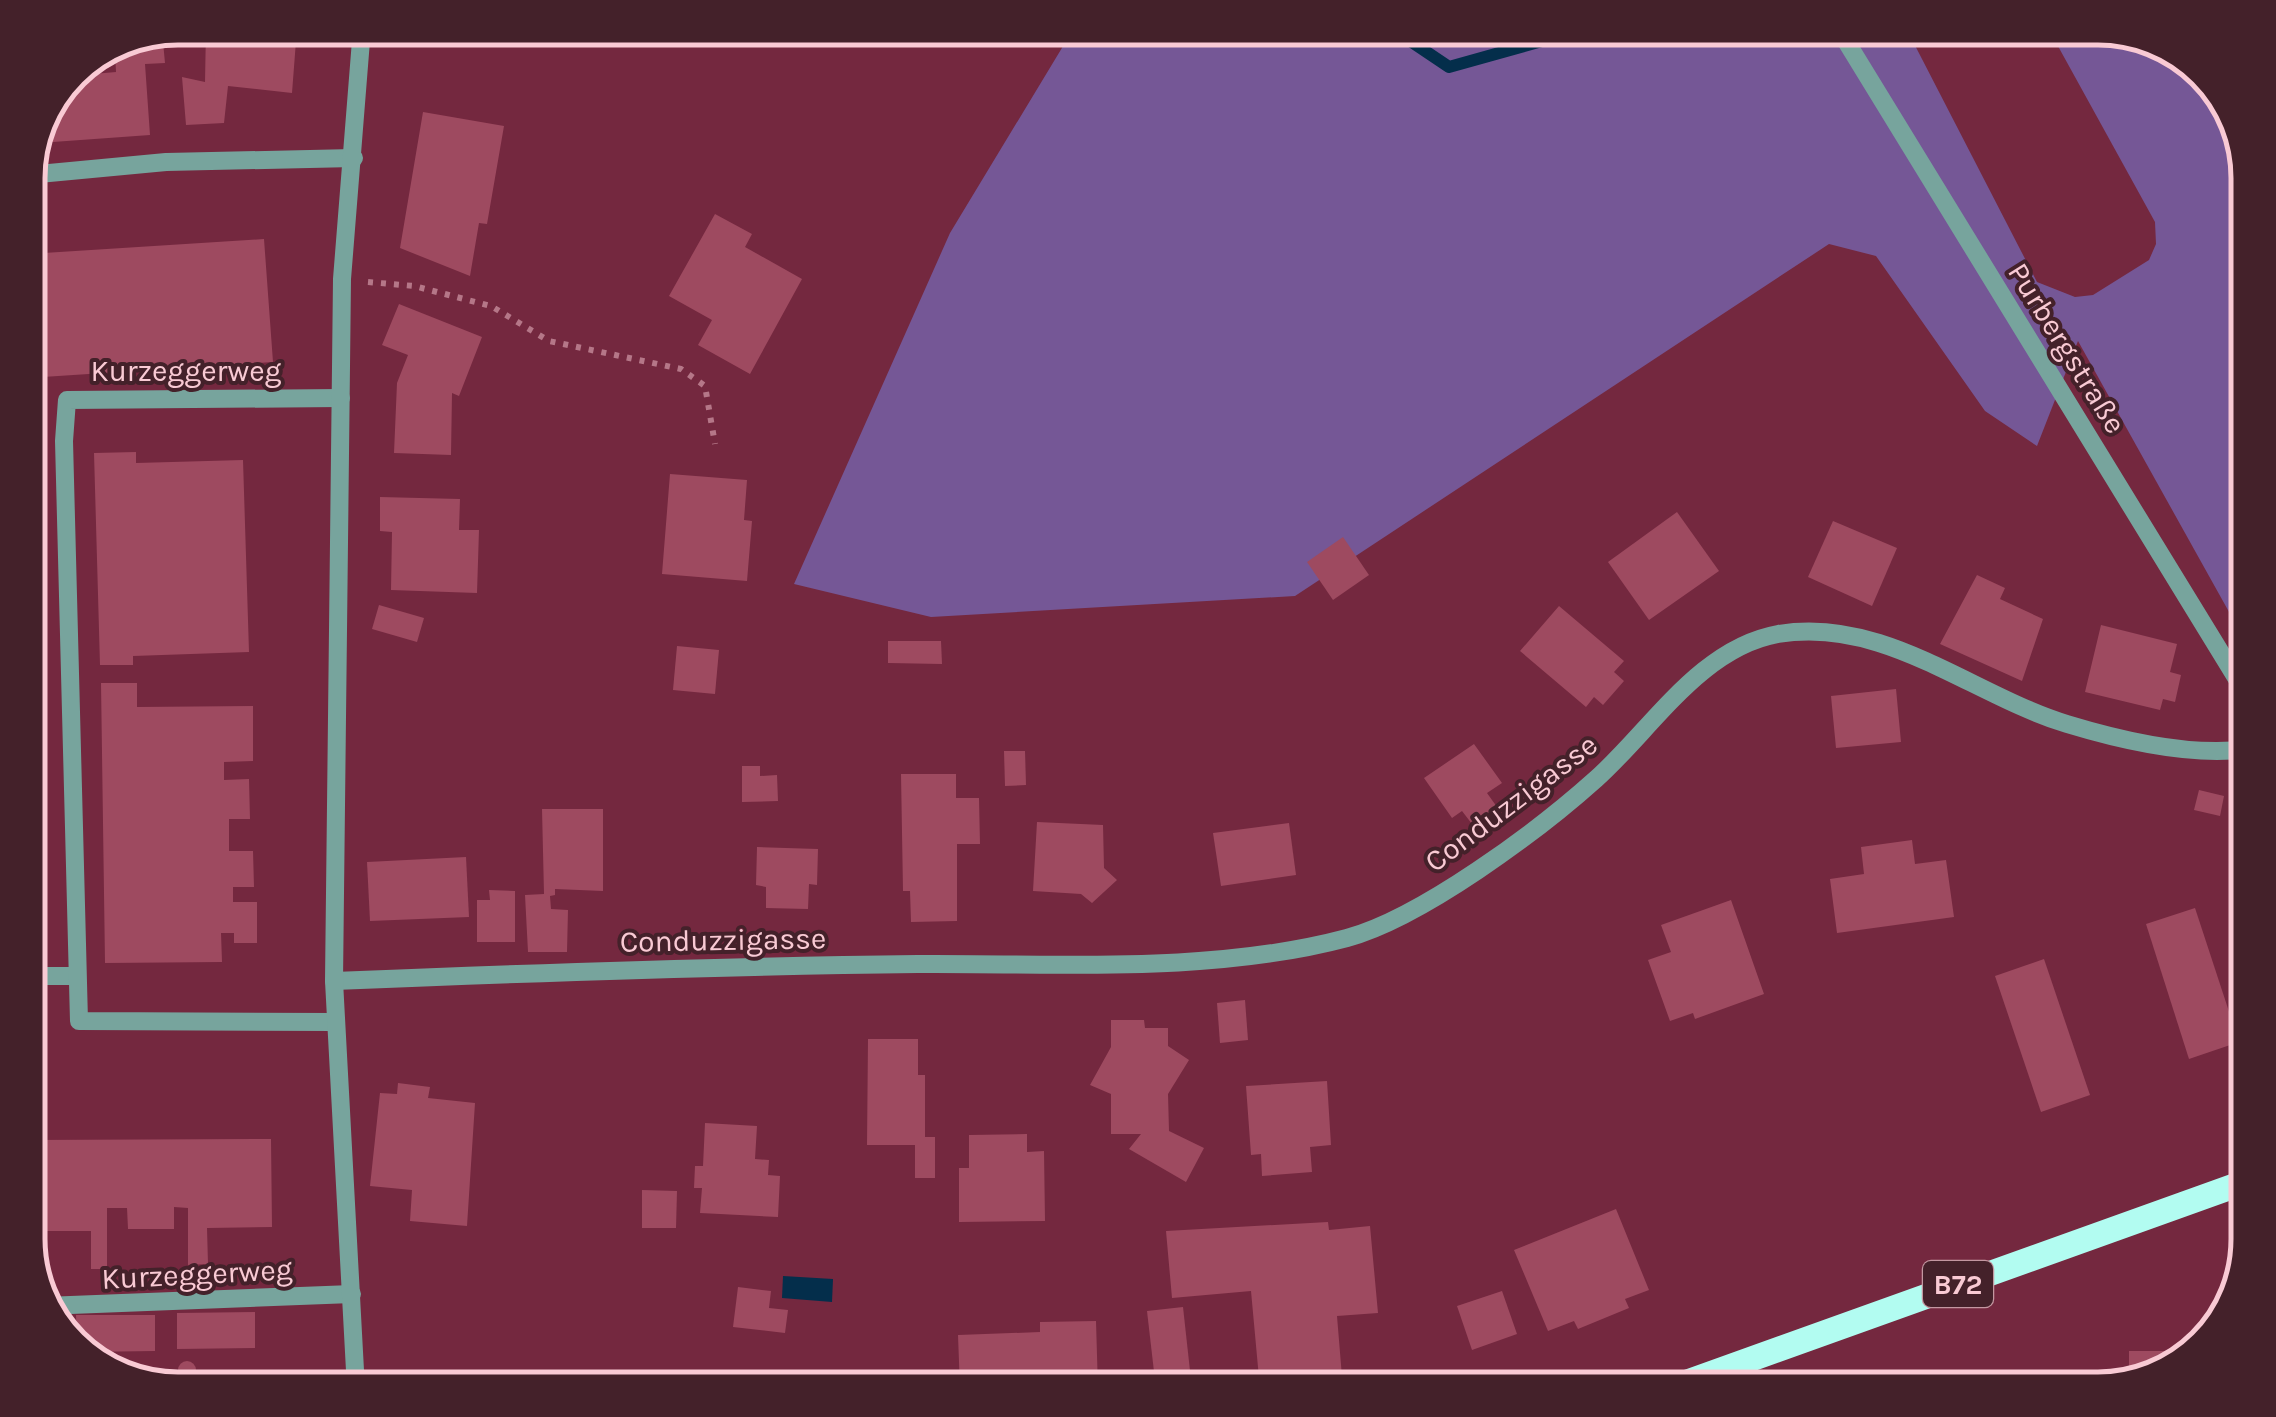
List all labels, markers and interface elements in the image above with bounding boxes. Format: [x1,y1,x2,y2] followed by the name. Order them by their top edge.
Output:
[2000,256,2134,440] street label: Purbergstraße
[90,353,282,389] street label: Kurzeggerweg
[1418,726,1604,880] street label: Conduzzigasse
[619,920,827,960] street label: Conduzzigasse
[101,1251,293,1297] street label: Kurzeggerweg
[1923,1261,1993,1307] road number: B72

